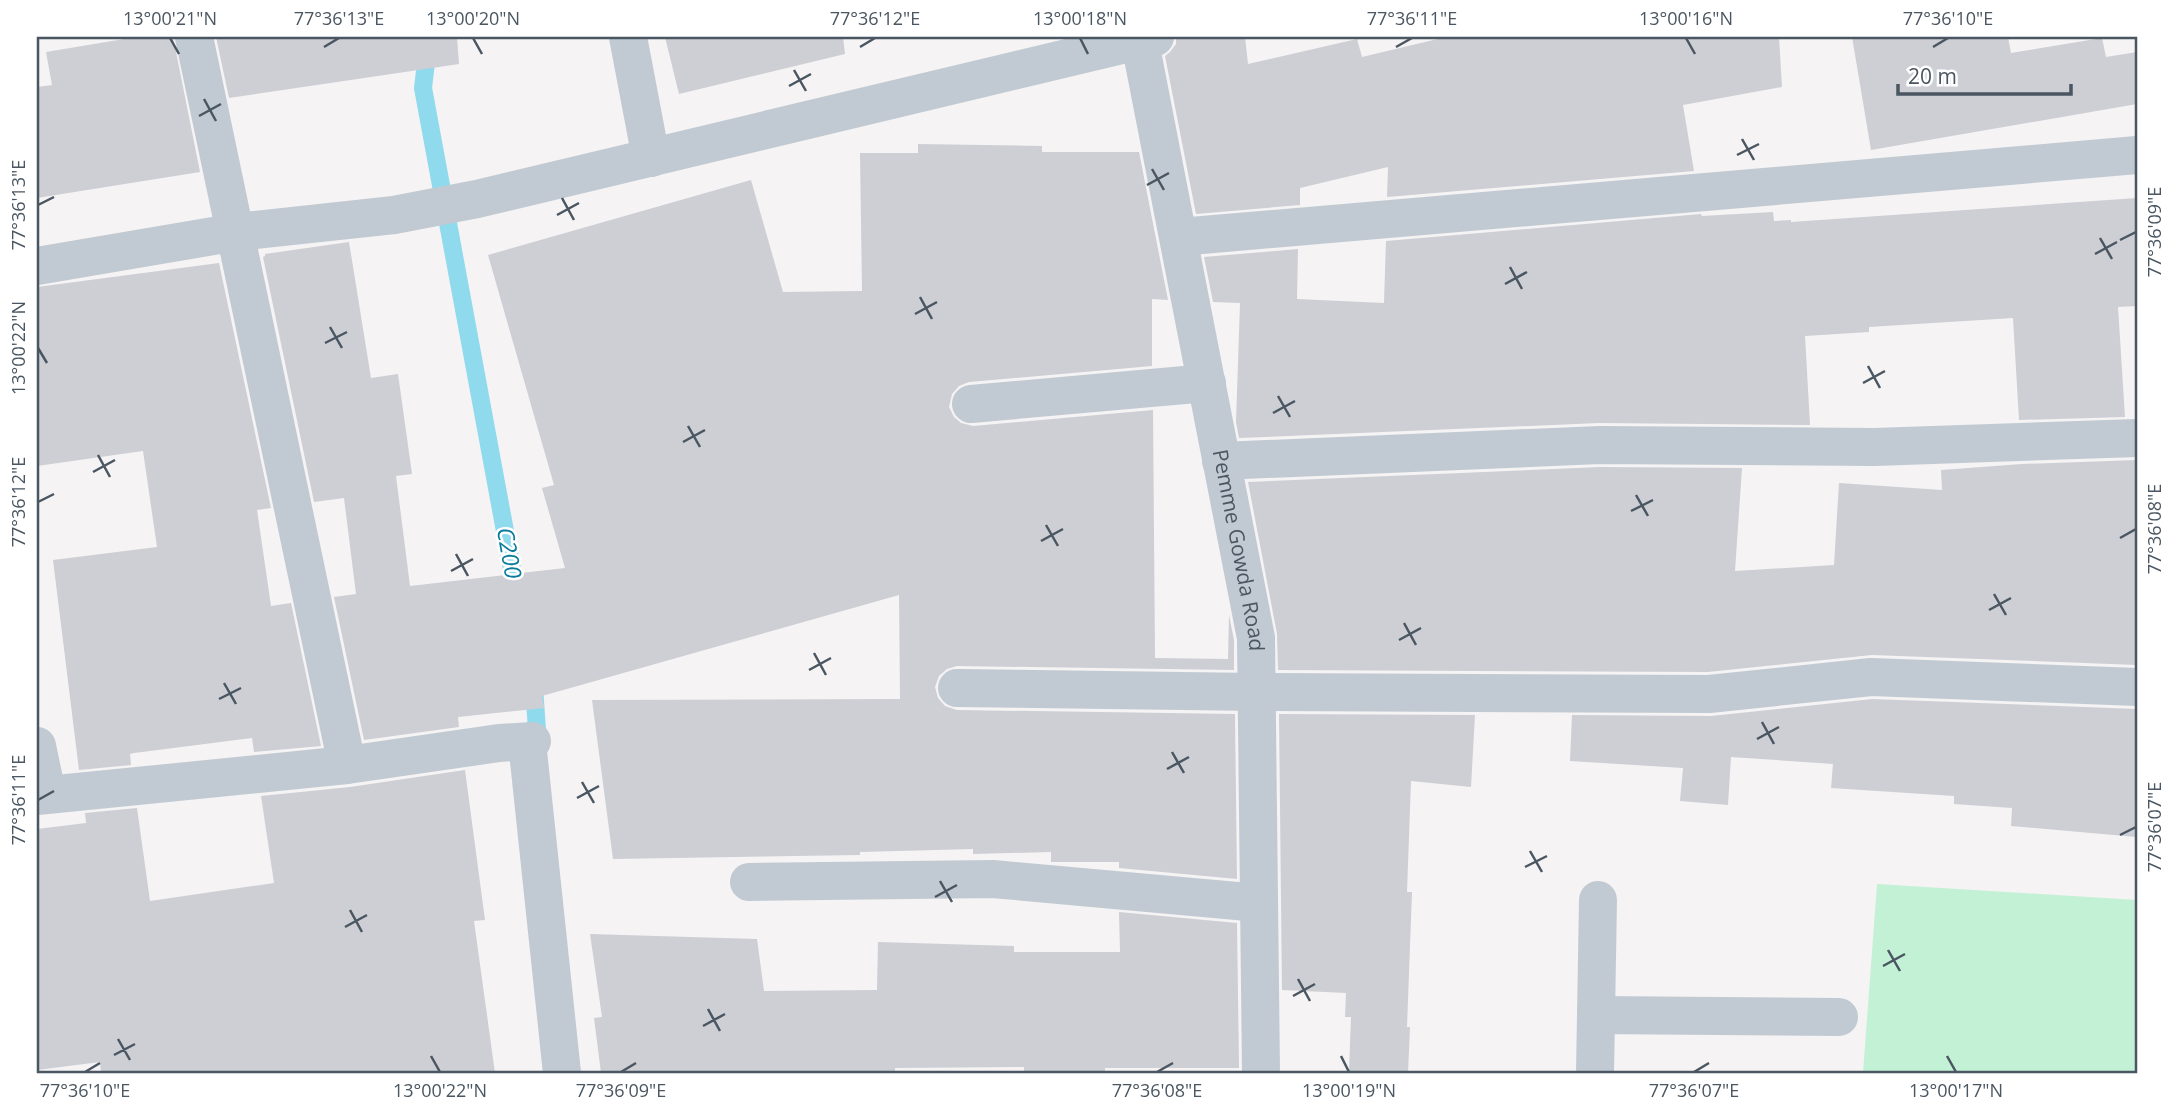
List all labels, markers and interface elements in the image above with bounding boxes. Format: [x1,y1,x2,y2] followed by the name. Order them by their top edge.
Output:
[123,6,217,30] text: 13°00'21"N
[294,6,384,30] text: 77°36'13"E
[426,6,520,30] text: 13°00'20"N
[830,6,920,30] text: 77°36'12"E
[1033,6,1127,30] text: 13°00'18"N
[1367,6,1457,30] text: 77°36'11"E
[1639,6,1733,30] text: 13°00'16"N
[1903,6,1993,30] text: 77°36'10"E
[1898,52,2071,96] scale bar
[1908,62,1957,90] text: 20 m
[6,160,30,250] text: 77°36'13"E
[2142,187,2166,277] text: 77°36'09"E
[6,301,30,395] text: 13°00'22"N
[1207,447,1271,651] street label: Pemme Gowda Road
[6,457,30,547] text: 77°36'12"E
[2142,484,2166,574] text: 77°36'08"E
[490,525,530,581] water label: C200
[6,755,30,845] text: 77°36'11"E
[2142,782,2166,872] text: 77°36'07"E
[40,1078,130,1102] text: 77°36'10"E
[393,1078,487,1102] text: 13°00'22"N
[576,1078,666,1102] text: 77°36'09"E
[1112,1078,1202,1102] text: 77°36'08"E
[1302,1078,1396,1102] text: 13°00'19"N
[1649,1078,1739,1102] text: 77°36'07"E
[1909,1078,2003,1102] text: 13°00'17"N

